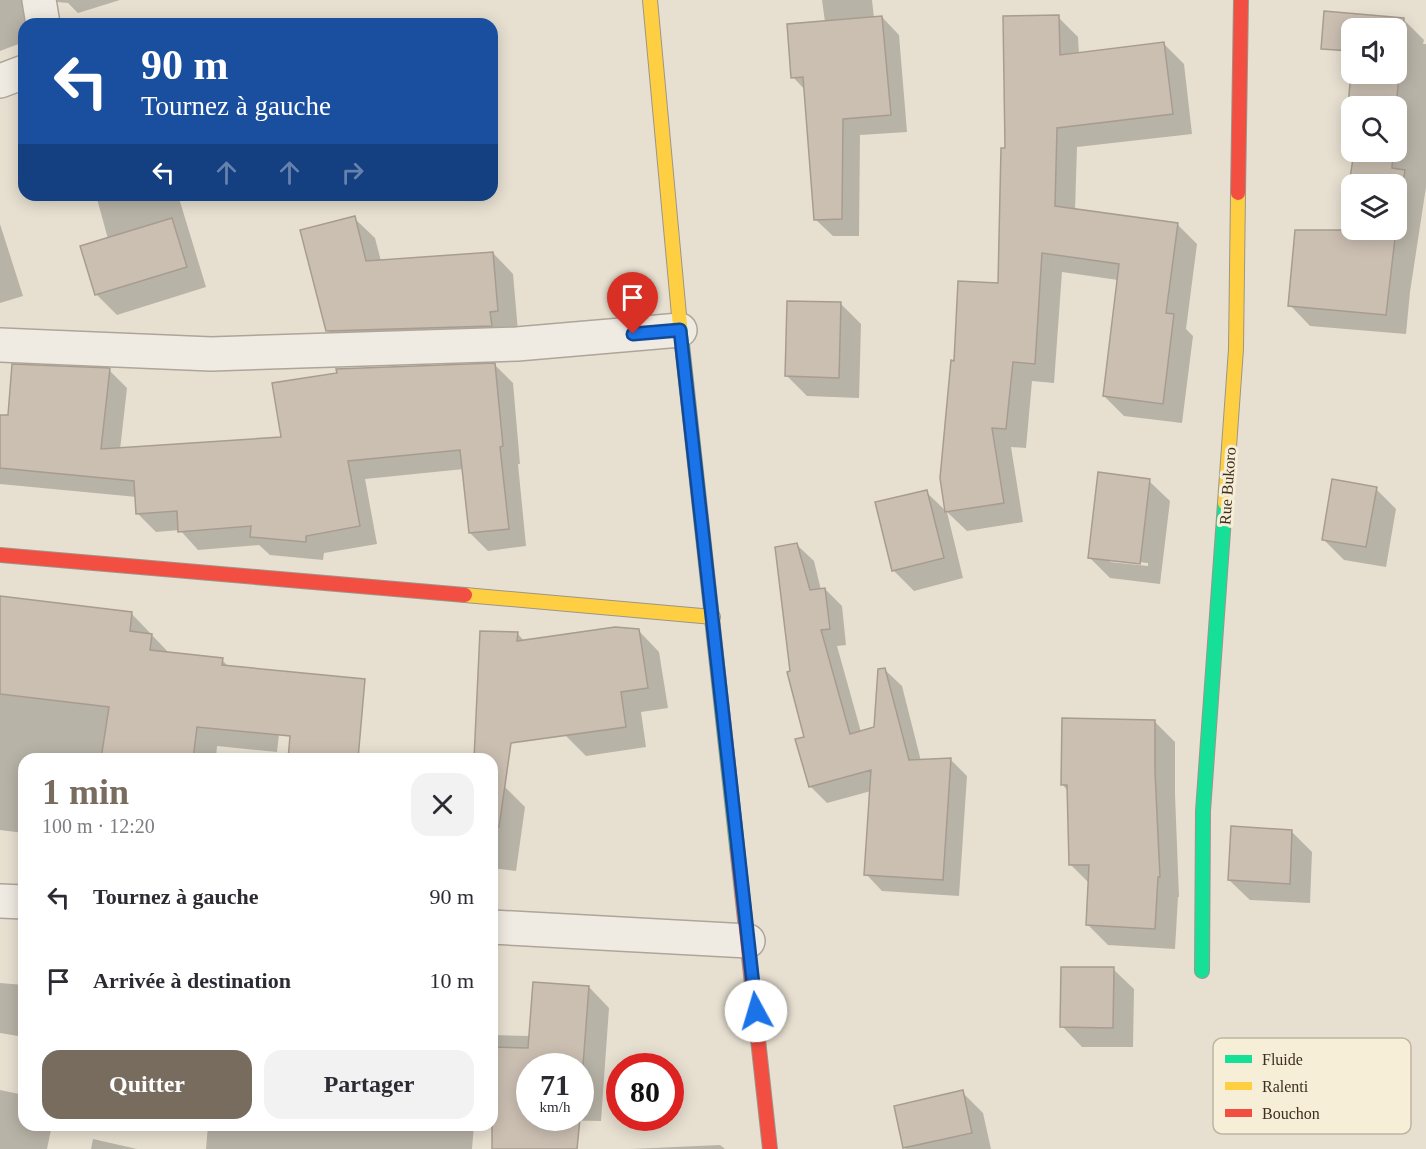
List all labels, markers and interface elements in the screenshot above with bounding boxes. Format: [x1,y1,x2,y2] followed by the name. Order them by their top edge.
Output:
[1341,18,1407,240] map controls
[1341,18,1407,84] button: sound
[42,42,120,120] icon: left
[141,42,229,88] text: 90 m
[141,91,331,121] text: Tournez à gauche
[1341,96,1407,162] button: search
[147,156,180,189] icon: left
[210,156,243,189] icon: ahead
[273,156,306,189] icon: ahead
[336,156,369,189] icon: right
[1341,174,1407,240] button: layers
[607,272,658,334] pin
[616,281,649,314] icon: arrive
[1216,447,1239,525] street label: Rue Bukoro
[42,772,129,812] text: 1 min
[411,773,474,836] button: close
[42,815,155,837] text: 100 m · 12:20
[42,881,75,914] icon: left
[93,884,258,909] text: Tournez à gauche
[429,884,474,909] text: 90 m
[42,965,75,998] icon: arrive
[93,968,291,993] text: Arrivée à destination
[429,968,474,993] text: 10 m
[724,979,788,1043] position arrow
[1213,1038,1411,1134] legend
[42,1050,252,1119] button: Quitter
[264,1050,474,1119] button: Partager
[1262,1051,1303,1068] text: Fluide
[606,1053,684,1131] speed limit sign: 80
[540,1068,570,1101] text: 71
[1262,1078,1309,1095] text: Ralenti
[540,1099,570,1115] text: km/h
[1262,1105,1320,1122] text: Bouchon

